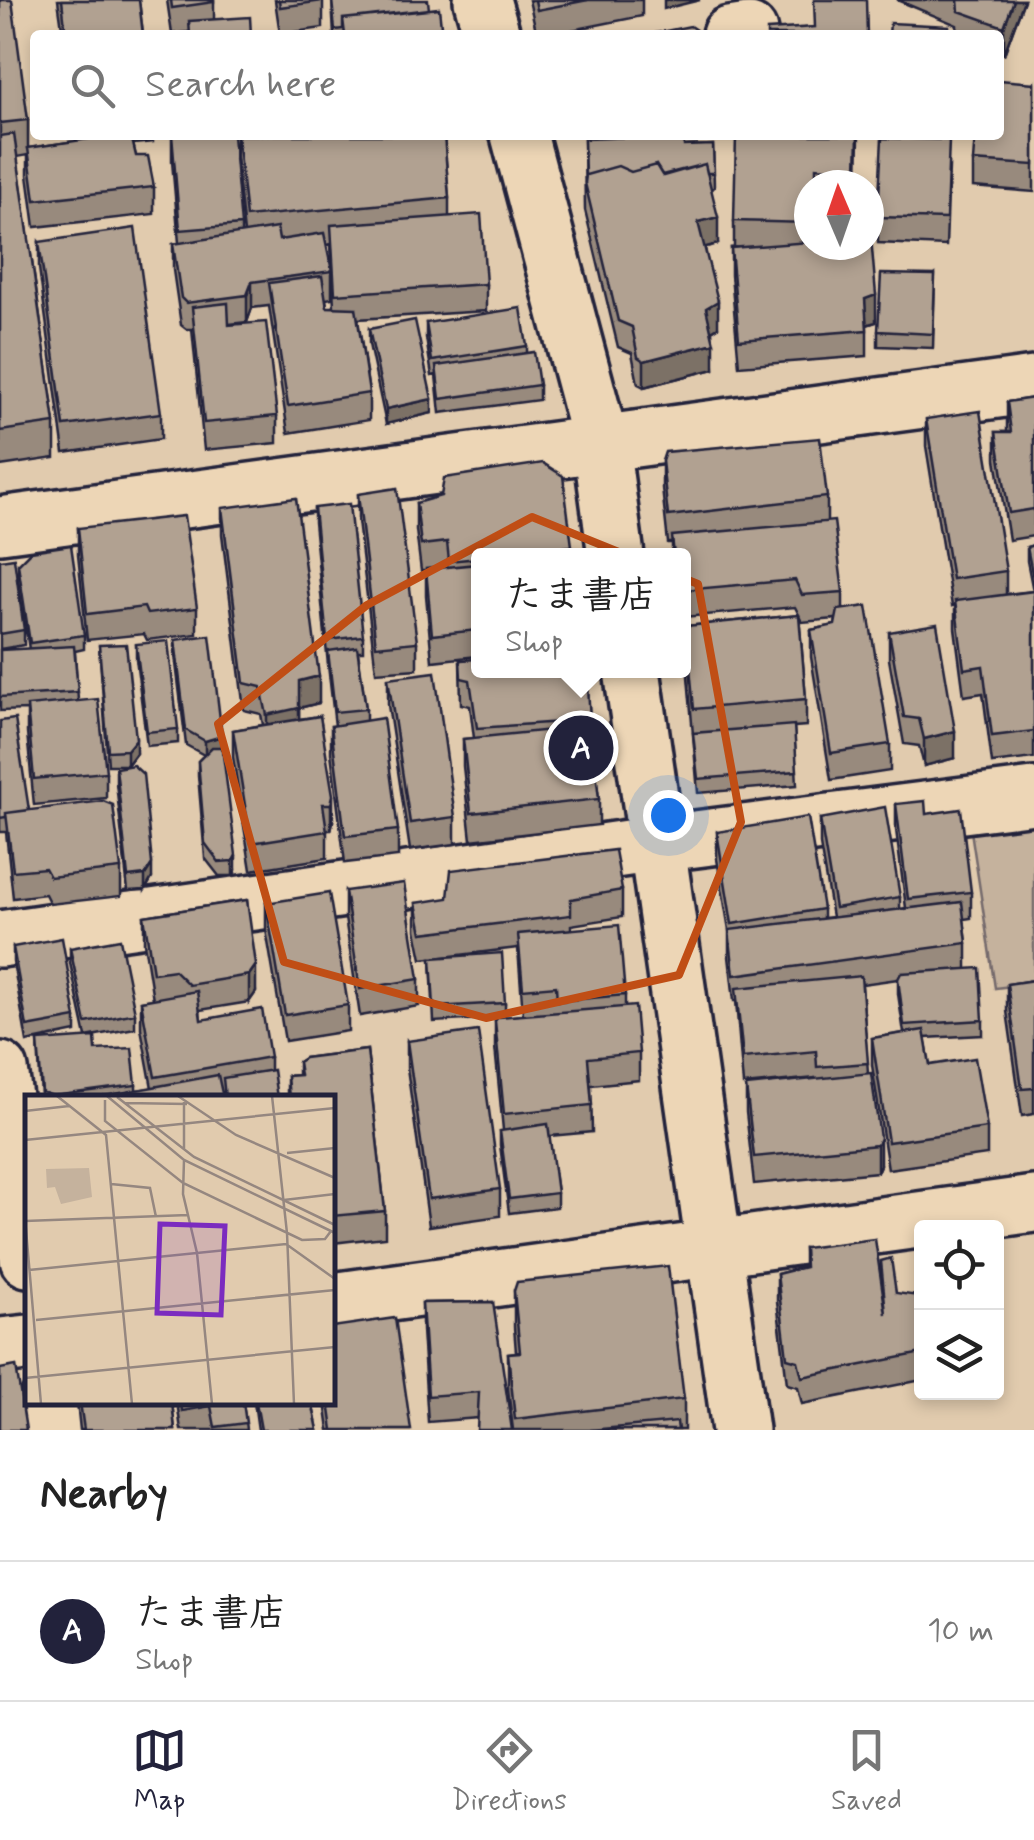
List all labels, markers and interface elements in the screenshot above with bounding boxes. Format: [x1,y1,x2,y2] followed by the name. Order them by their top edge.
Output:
[30,30,1004,140] search box
[65,58,120,113] icon: search
[145,61,336,110] text: Search here
[794,170,884,260] north arrow
[471,548,691,678] popup
[505,572,657,621] text: たま書店
[505,621,564,663] text: Shop
[548,710,614,786] pin: A
[643,790,694,841] your location
[25,1095,335,1405] inset map
[914,1220,1004,1400] map controls
[914,1220,1004,1310] button: locate
[914,1310,1004,1400] button: layers
[40,1468,168,1523] text: Nearby
[135,1590,287,1639] text: たま書店
[62,1610,83,1652] text: A
[927,1610,994,1652] text: 10 m
[135,1639,194,1681] text: Shop
[132,1723,187,1820] tab: Map
[452,1723,567,1820] tab: Directions
[831,1723,902,1820] tab: Saved

